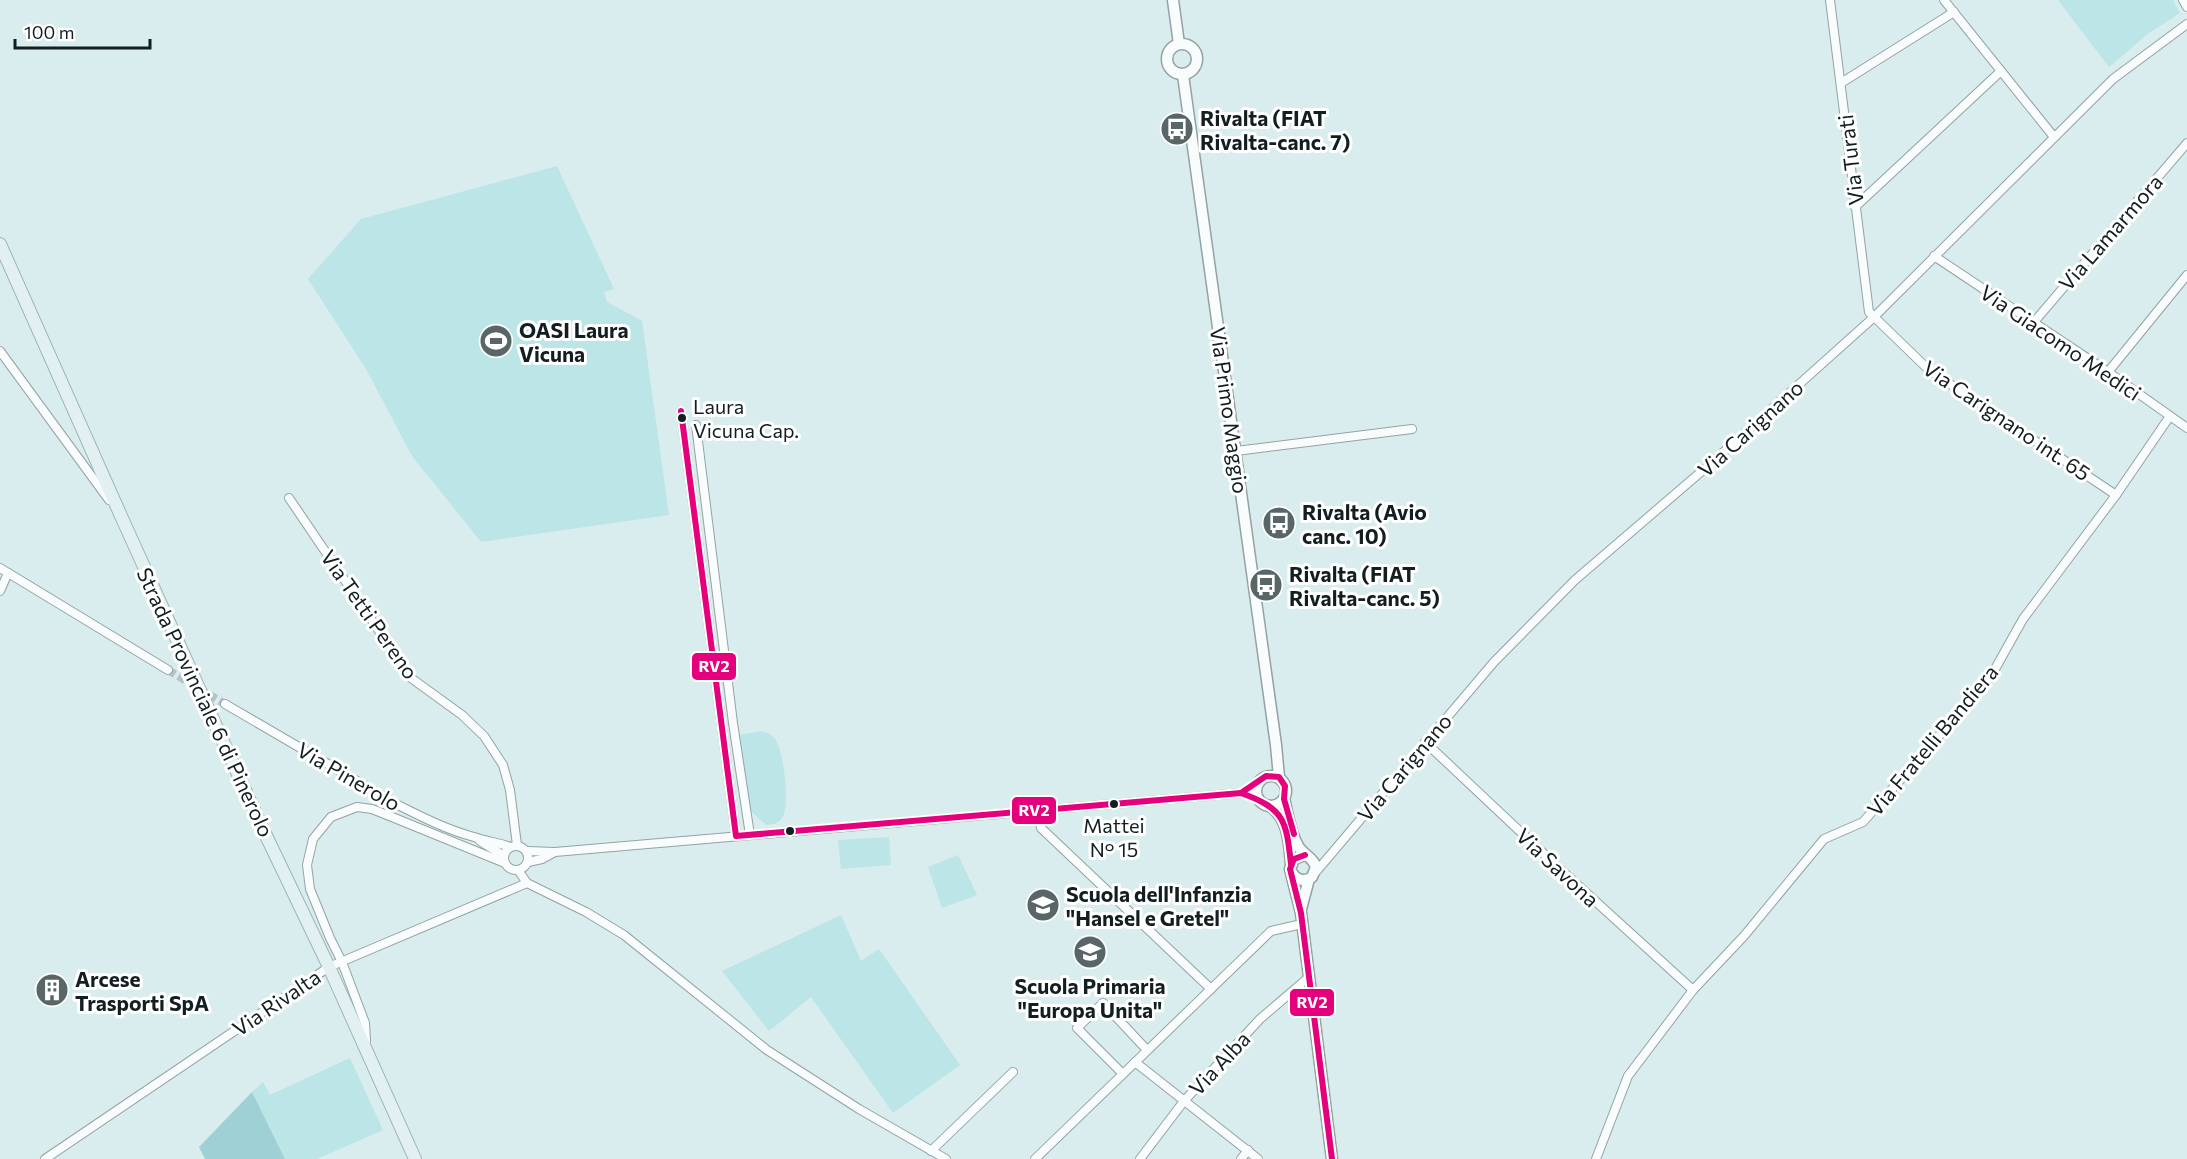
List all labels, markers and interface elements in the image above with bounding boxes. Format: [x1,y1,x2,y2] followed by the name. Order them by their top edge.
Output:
[15,12,150,50] scale bar
[24,21,74,43] text: 100 m
[1200,105,1350,154] place label: Rivalta (FIAT Rivalta-canc. 7)
[1159,111,1195,147] bus stop icon: Rivalta (FIAT Rivalta-canc. 7)
[1832,113,1868,207] street label: Via Turati
[2053,169,2167,295] street label: Via Lamarmora
[1976,279,2146,405] street label: Via Giacomo Medici
[519,317,629,366] place label: OASI Laura Vicuna
[478,323,514,359] sports icon: OASI Laura Vicuna
[1206,325,1254,495] street label: Via Primo Maggio
[1918,355,2096,485] street label: Via Carignano int. 65
[1692,374,1808,482] street label: Via Carignano
[693,394,799,442] place label: Laura Vicuna Cap.
[676,412,688,424] marker: Laura Vicuna Cap.
[1302,499,1427,548] place label: Rivalta (Avio canc. 10)
[1261,505,1297,541] bus stop icon: Rivalta (Avio canc. 10)
[316,545,424,683] street label: Via Tetti Pereno
[1289,561,1440,610] place label: Rivalta (FIAT Rivalta-canc. 5)
[132,563,280,841] street label: Strada Provinciale 6 di Pinerolo
[1248,567,1284,603] bus stop icon: Rivalta (FIAT Rivalta-canc. 5)
[691,652,737,681] line badge: RV2
[698,656,730,675] text: RV2
[1861,659,2003,821] street label: Via Fratelli Bandiera
[1352,708,1456,826] street label: Via Carignano
[293,736,405,816] street label: Via Pinerolo
[1011,796,1057,825] line badge: RV2
[1108,798,1120,810] marker: Mattei N° 15
[1018,800,1050,819] text: RV2
[1083,813,1145,861] place label: Mattei N° 15
[1512,822,1604,912] street label: Via Savona
[784,825,796,837] unlabelled marker
[1066,881,1252,930] place label: Scuola dell'Infanzia "Hansel e Gretel"
[1025,887,1061,923] school or university icon: Scuola dell'Infanzia "Hansel e Gretel"
[1072,934,1108,970] school or university icon: Scuola Primaria "Europa Unita"
[227,963,325,1041] street label: Via Rivalta
[75,966,209,1015] place label: Arcese Trasporti SpA
[34,972,70,1008] building icon: Arcese Trasporti SpA
[1014,973,1166,1022] place label: Scuola Primaria "Europa Unita"
[1289,988,1335,1017] line badge: RV2
[1296,992,1328,1011] text: RV2
[1183,1026,1255,1100] street label: Via Alba

